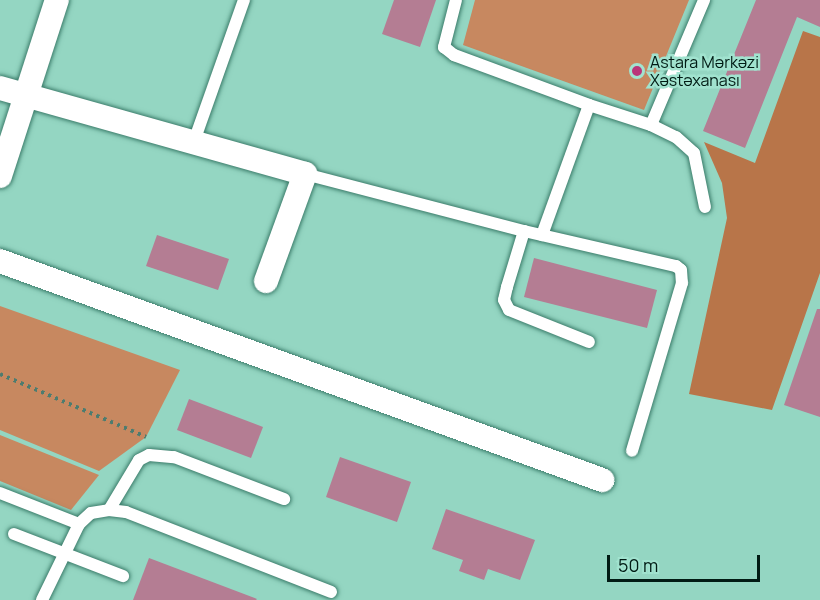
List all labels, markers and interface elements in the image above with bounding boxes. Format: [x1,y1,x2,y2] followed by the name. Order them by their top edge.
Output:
[650,52,759,90] place label: Astara Mərkəzi Xəstəxanası
[628,62,646,80] marker: Astara Mərkəzi Xəstəxanası
[610,543,763,581] scale bar
[618,553,658,577] text: 50 m

